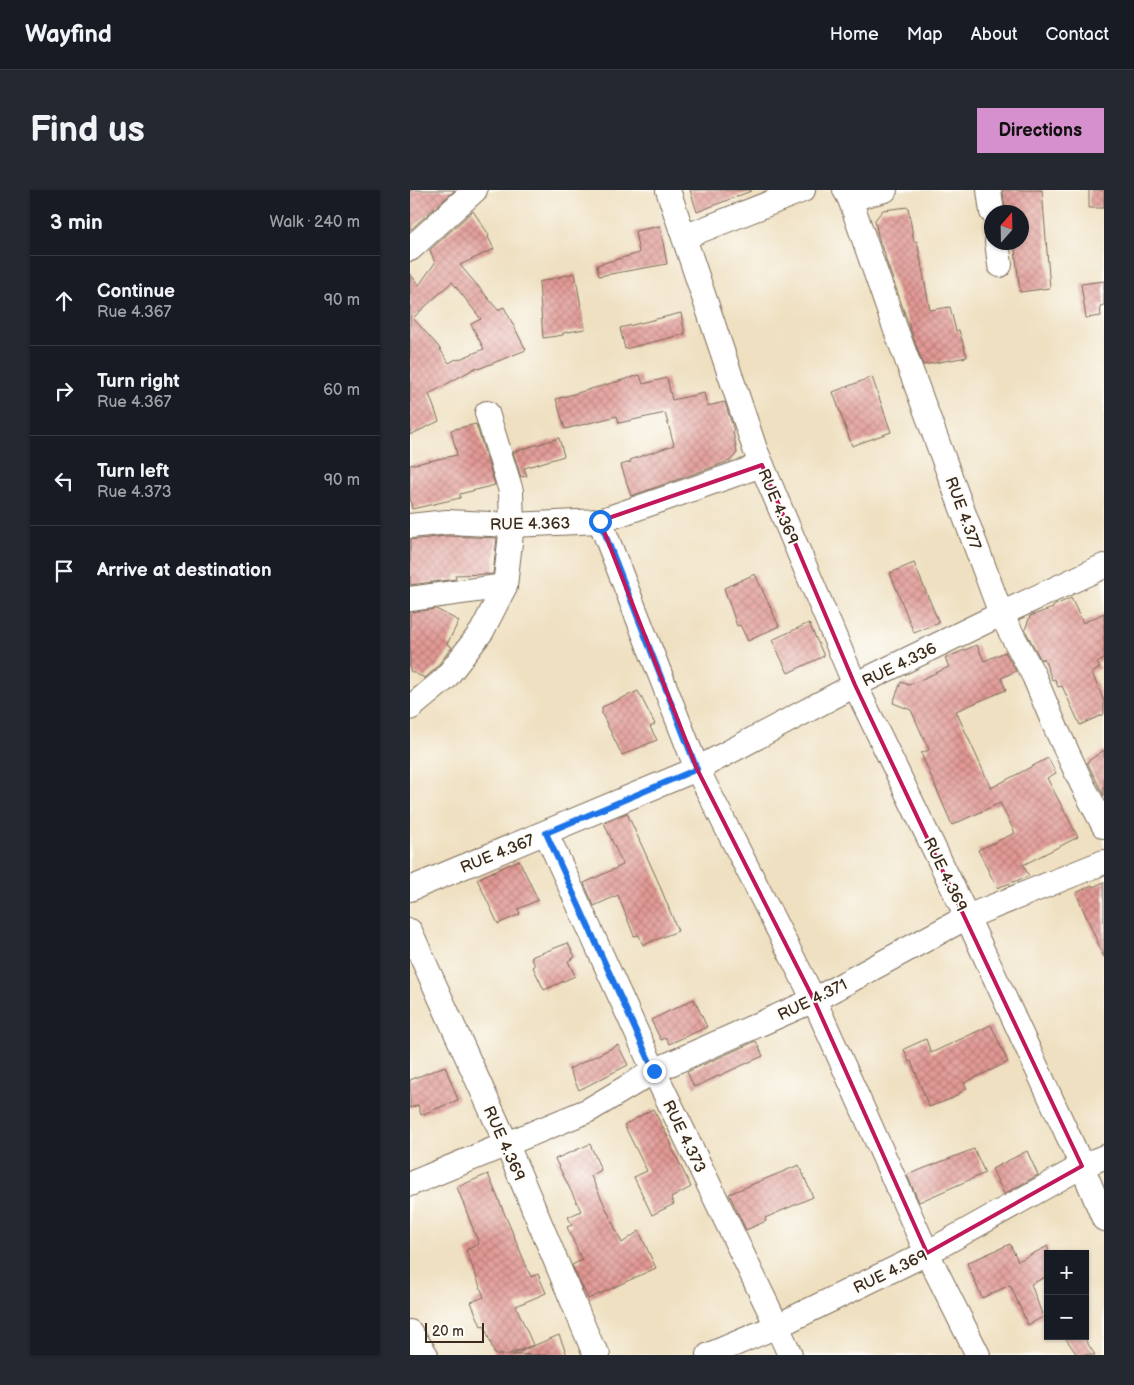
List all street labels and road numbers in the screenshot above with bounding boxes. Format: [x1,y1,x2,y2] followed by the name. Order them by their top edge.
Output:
[753,466,802,547] street label: RUE 4.369
[941,474,985,553] street label: RUE 4.377
[490,514,570,535] street label: RUE 4.363
[859,639,940,691] street label: RUE 4.336
[458,831,538,878] street label: RUE 4.367
[919,835,971,915] street label: RUE 4.369
[775,975,850,1025] street label: RUE 4.371
[658,1097,709,1176] street label: RUE 4.373
[479,1103,529,1184] street label: RUE 4.369
[851,1246,931,1298] street label: RUE 4.369

